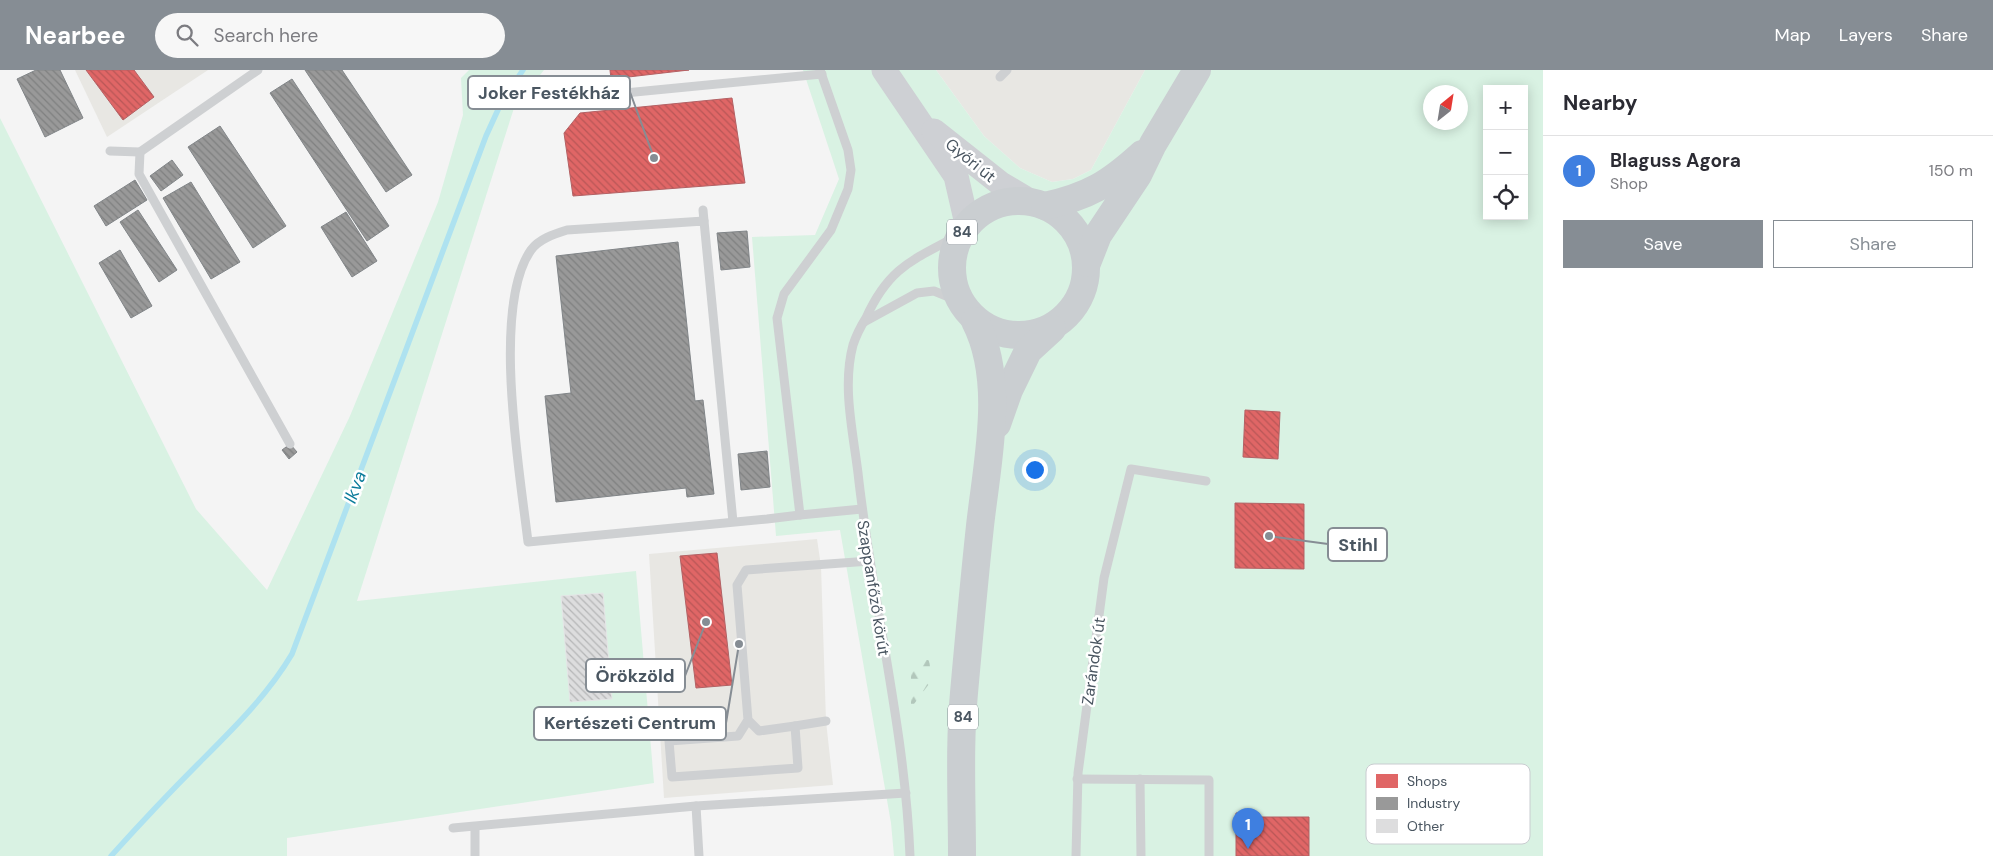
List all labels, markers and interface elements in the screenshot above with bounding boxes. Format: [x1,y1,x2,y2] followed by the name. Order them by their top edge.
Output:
[155,13,505,58] search box
[25,20,125,51] text: Nearbee
[173,21,201,49] icon: search
[213,23,318,48] text: Search here
[1775,23,1811,47] text: Map
[1839,23,1893,47] text: Layers
[1921,23,1968,47] text: Share
[468,76,630,109] callout: Joker Festékház
[478,81,620,105] text: Joker Festékház
[1423,85,1468,130] north arrow
[1483,85,1528,220] map controls
[1483,85,1528,130] button: +
[1563,89,1637,117] text: Nearby
[1483,130,1528,175] button: −
[941,134,1000,187] street label: Győri út
[1610,148,1741,173] text: Blaguss Agora
[1576,160,1582,181] text: 1
[1929,160,1973,181] text: 150 m
[1610,173,1648,194] text: Shop
[1483,175,1528,220] button: locate
[947,220,977,244] road number: 84
[1563,220,1763,268] button: Save
[1773,220,1973,268] button: Share
[1022,457,1048,483] your location
[338,467,372,507] water label: Ikva
[852,519,895,658] street label: Szappanfőző körút
[1328,528,1387,561] callout: Stihl
[1338,533,1378,557] text: Stihl
[1077,616,1110,706] street label: Zarándok út
[586,659,685,692] callout: Örökzöld
[595,664,675,688] text: Örökzöld
[948,704,978,730] road number: 84
[534,707,726,740] callout: Kertészeti Centrum
[544,711,716,735] text: Kertészeti Centrum
[1366,764,1530,844] legend
[1407,772,1447,790] text: Shops
[1407,794,1460,812] text: Industry
[1232,808,1264,849] pin: 1
[1407,817,1445,835] text: Other

